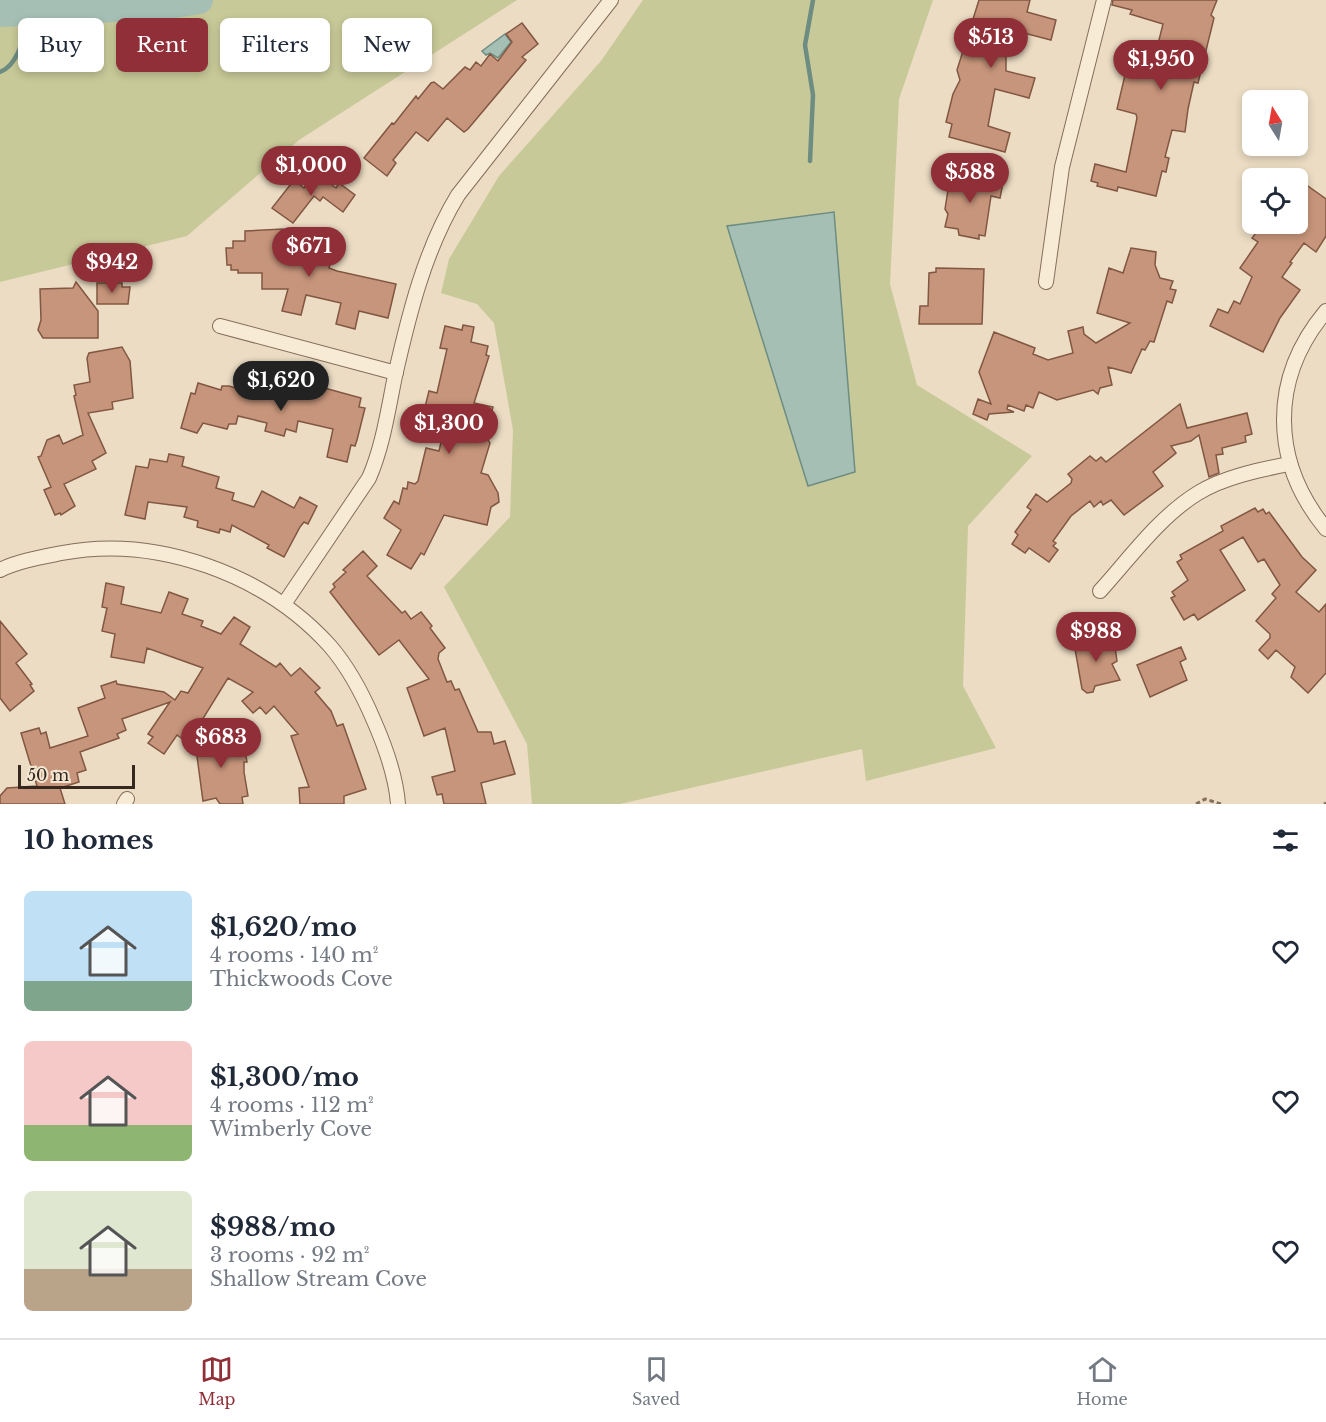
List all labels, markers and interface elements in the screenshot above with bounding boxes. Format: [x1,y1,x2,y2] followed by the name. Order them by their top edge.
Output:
[18,18,104,72] chip: Buy
[116,18,208,72] chip: Rent
[220,18,330,72] chip: Filters
[342,18,432,72] chip: New
[955,18,1027,69] pin: $513
[968,25,1014,49] text: $513
[1112,40,1210,91] pin: $1,950
[1127,47,1195,71] text: $1,950
[1242,90,1308,156] north arrow
[1242,90,1308,234] map controls
[262,146,360,197] pin: $1,000
[275,153,347,177] text: $1,000
[934,153,1006,204] pin: $588
[945,160,995,184] text: $588
[1242,168,1308,234] button: locate
[273,227,345,278] pin: $671
[286,234,332,258] text: $671
[76,243,148,294] pin: $942
[86,250,138,274] text: $942
[232,361,330,412] pin: $1,620
[247,368,315,392] text: $1,620
[400,404,498,455] pin: $1,300
[414,411,484,435] text: $1,300
[1060,612,1132,663] pin: $988
[1070,619,1122,643] text: $988
[185,718,257,769] pin: $683
[195,725,247,749] text: $683
[18,762,135,790] scale bar
[27,765,69,785] text: 50 m
[24,824,154,856] text: 10 homes
[1269,824,1302,857] icon: filters
[210,911,357,943] text: $1,620/mo
[72,915,144,987] icon: home
[1269,935,1302,968] icon: heart
[210,943,378,967] text: 4 rooms · 140 m²
[210,967,393,991] text: Thickwoods Cove
[210,1061,359,1093] text: $1,300/mo
[72,1065,144,1137] icon: home
[1269,1085,1302,1118] icon: heart
[210,1093,374,1117] text: 4 rooms · 112 m²
[210,1117,372,1141] text: Wimberly Cove
[210,1211,336,1243] text: $988/mo
[72,1215,144,1287] icon: home
[1269,1235,1302,1268] icon: heart
[210,1243,369,1267] text: 3 rooms · 92 m²
[210,1267,427,1291] text: Shallow Stream Cove
[198,1353,235,1409] tab: Map
[632,1353,680,1409] tab: Saved
[1077,1353,1128,1409] tab: Home

